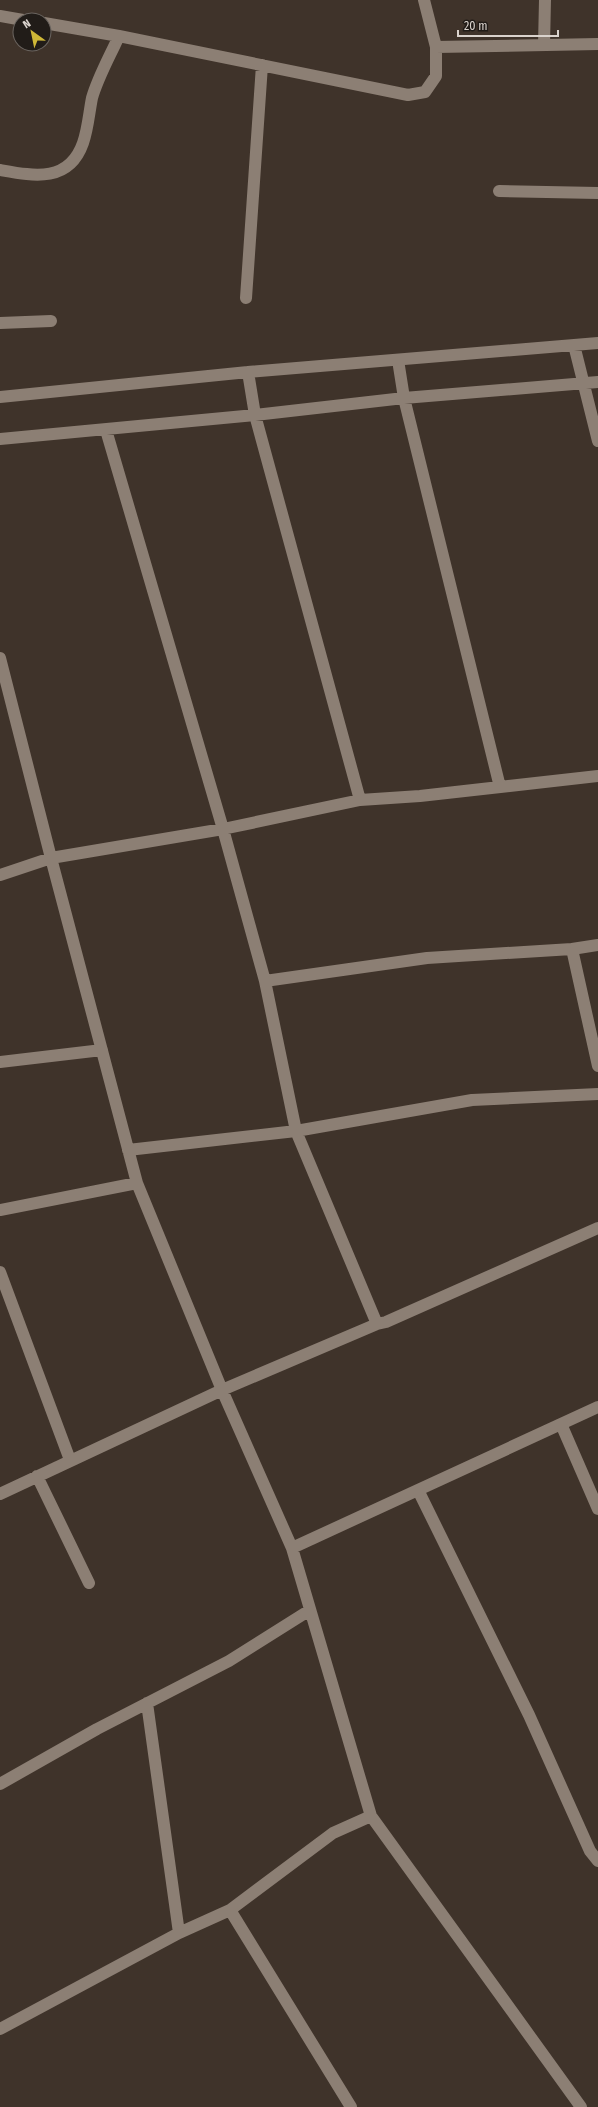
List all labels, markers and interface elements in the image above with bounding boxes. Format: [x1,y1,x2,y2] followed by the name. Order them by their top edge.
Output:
[12,12,52,52] north arrow
[458,12,558,38] scale bar
[21,17,33,31] text: N
[464,19,488,33] text: 20 m

